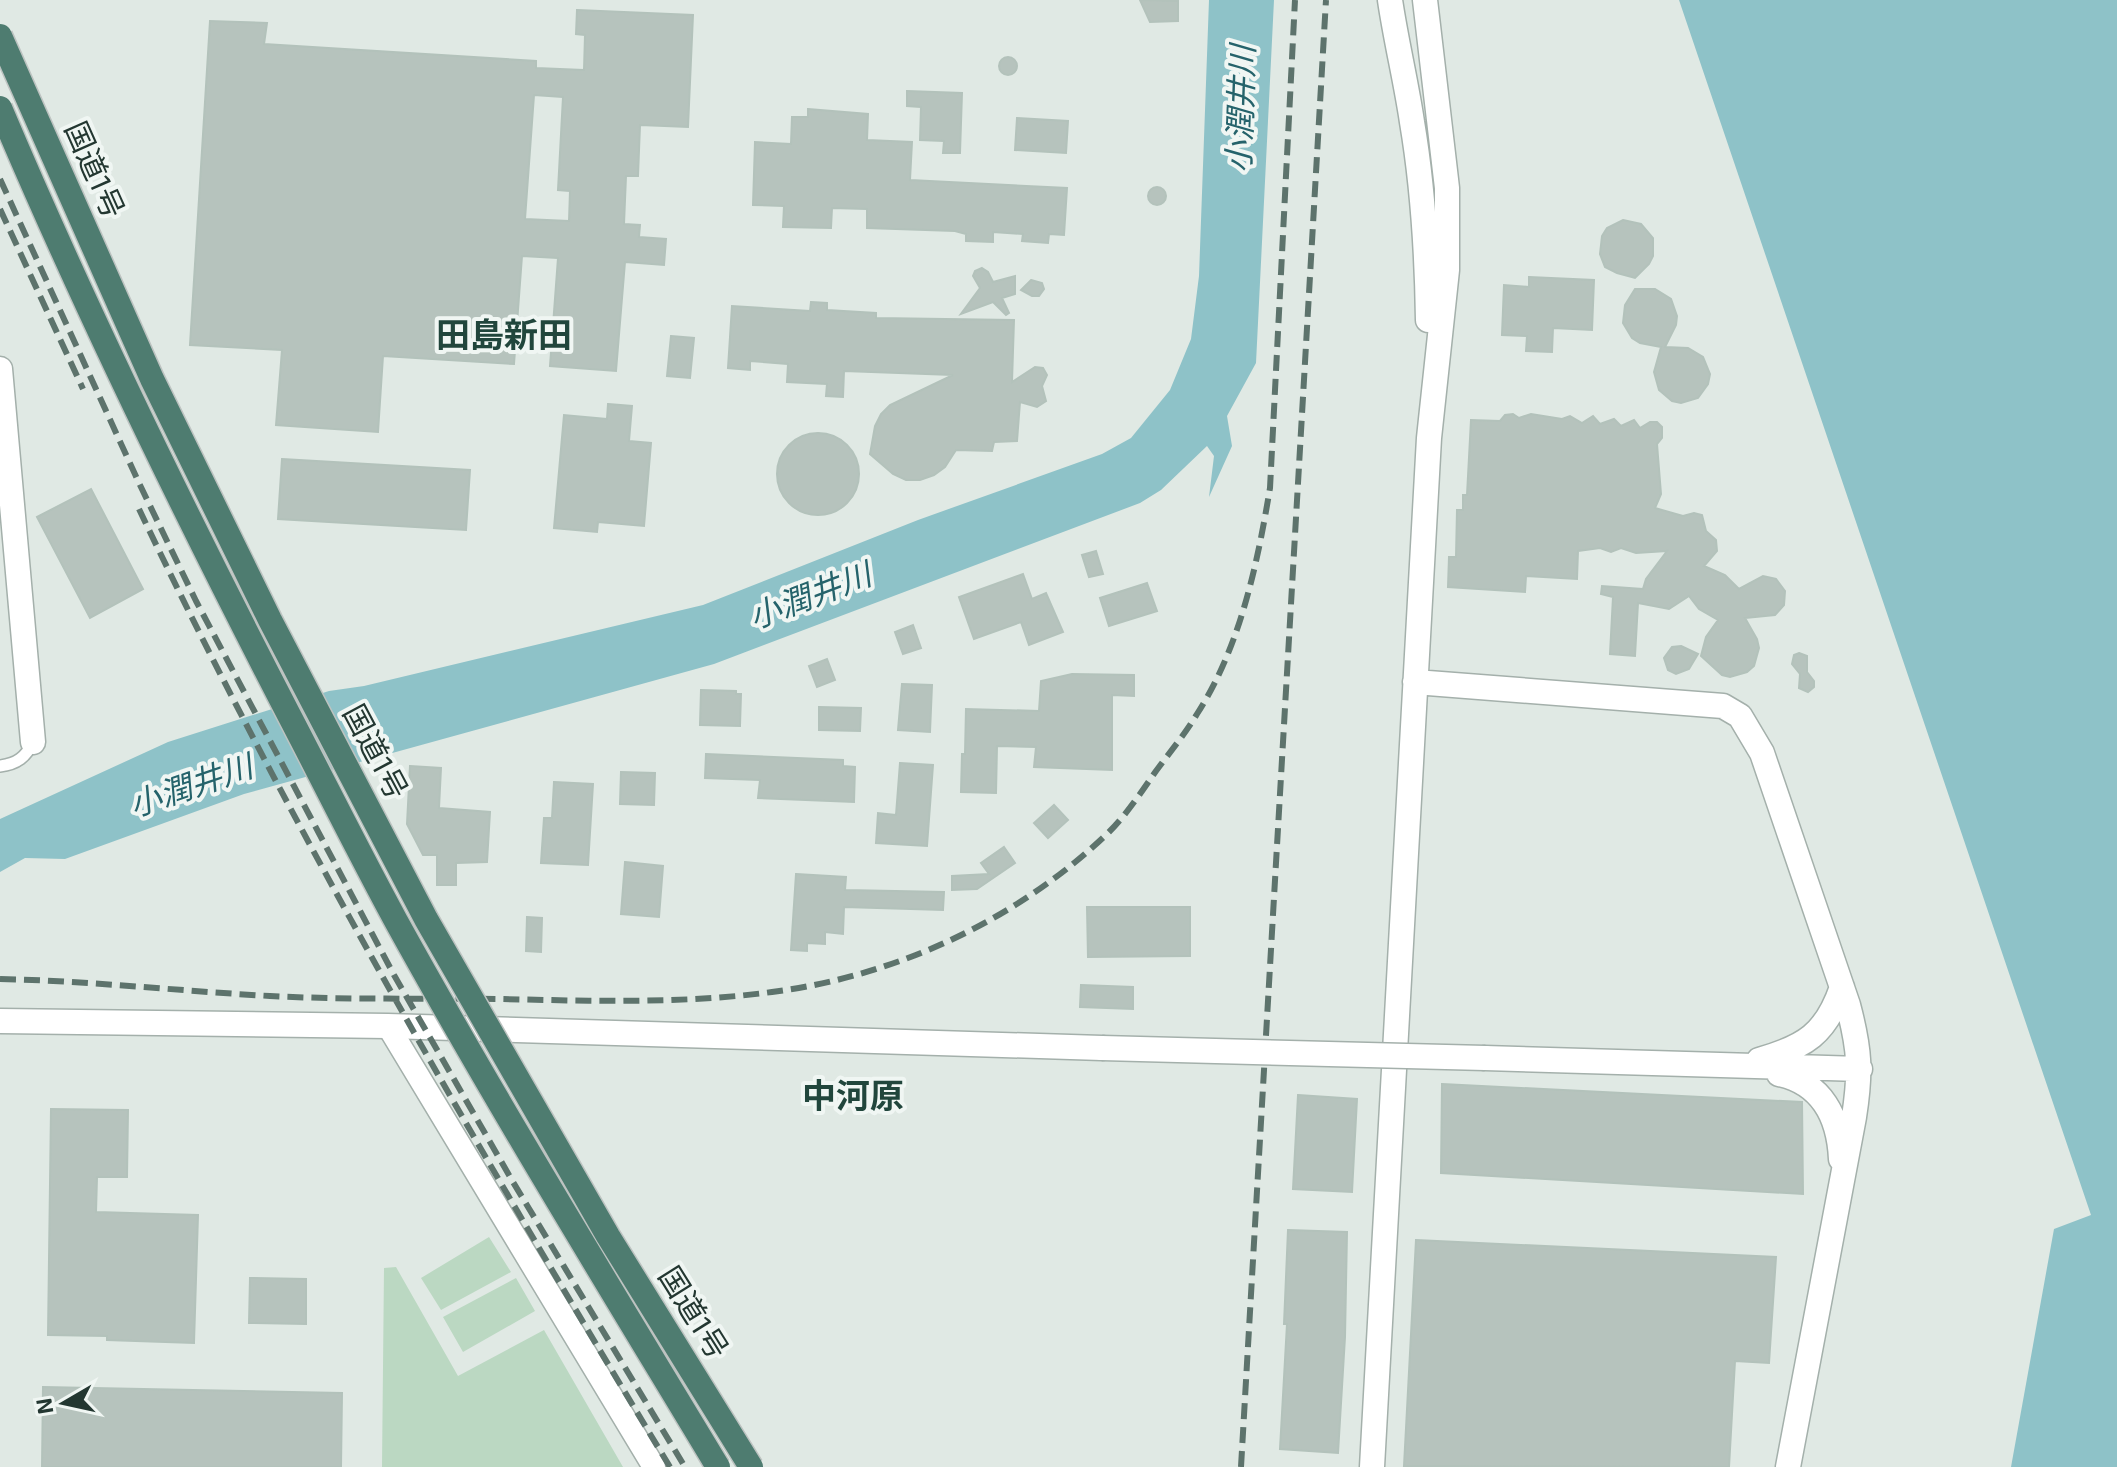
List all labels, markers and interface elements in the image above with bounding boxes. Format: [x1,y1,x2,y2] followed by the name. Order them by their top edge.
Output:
[1218,41,1260,174] water label: 小潤井川
[59,115,133,223] street label: 国道1号
[436,313,572,354] district label: 田島新田
[743,552,879,635] water label: 小潤井川
[337,698,417,805] street label: 国道1号
[124,744,260,823] water label: 小潤井川
[802,1074,904,1115] district label: 中河原
[652,1259,737,1365] street label: 国道1号
[24,1363,104,1443] north arrow
[29,1396,57,1416] text: N

